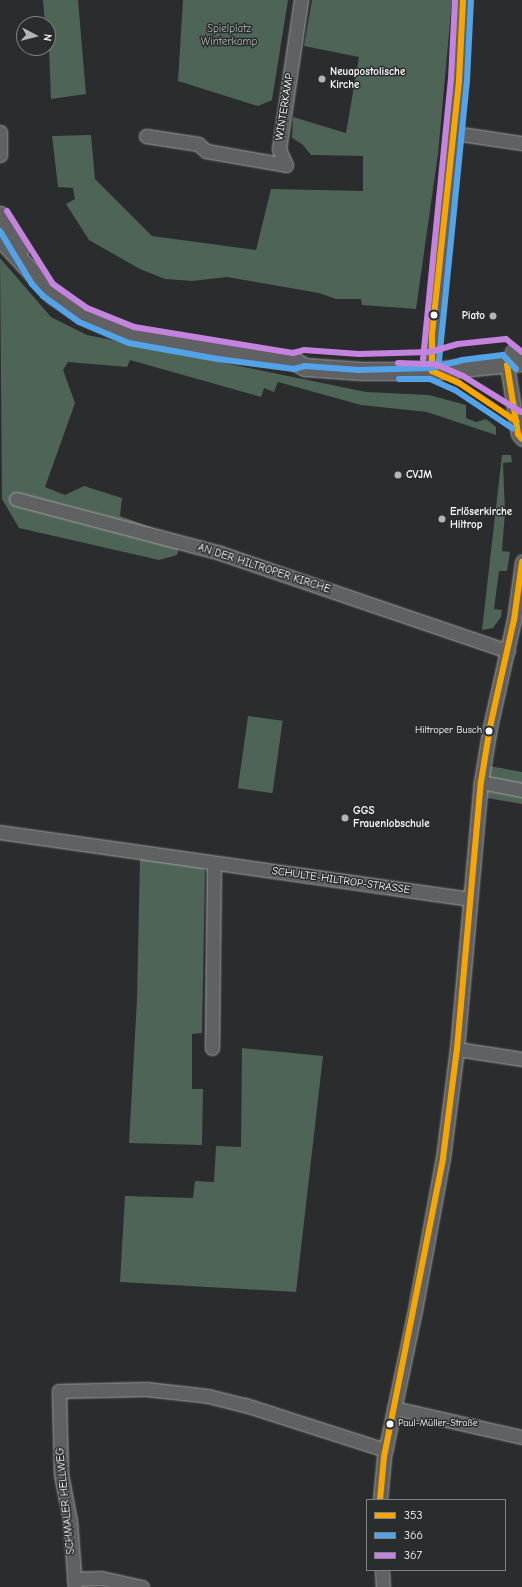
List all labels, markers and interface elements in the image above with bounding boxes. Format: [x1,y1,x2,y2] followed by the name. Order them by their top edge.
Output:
[16,16,56,56] north arrow
[201,23,257,49] park label: Spielplatz Winterkamp
[41,33,54,42] text: N
[330,66,405,92] place label: Neuapostolische Kirche
[273,72,297,142] street label: WINTERKAMP
[317,74,327,84] marker: Neuapostolische Kirche
[462,309,485,323] place label: Piato
[429,310,439,320] unlabelled marker
[488,311,498,321] marker: Piato
[406,468,432,482] place label: CVJM
[393,470,403,480] marker: CVJM
[450,506,512,532] place label: Erlöserkirche Hiltrop
[437,514,447,524] marker: Erlöserkirche Hiltrop
[196,541,332,597] street label: AN DER HILTROPER KIRCHE
[415,725,482,737] place label: Hiltroper Busch
[484,726,494,736] marker: Hiltroper Busch
[353,805,430,831] place label: GGS Frauenlobschule
[340,813,350,823] marker: GGS Frauenlobschule
[271,865,411,897] street label: SCHULTE-HILTROP-STRASSE
[398,1418,478,1430] place label: Paul-Müller-Straße
[385,1419,395,1429] marker: Paul-Müller-Straße
[54,1447,78,1555] street label: SCHMALER HELLWEG
[366,1499,506,1571] legend
[404,1508,423,1522] text: 353
[404,1528,423,1542] text: 366
[404,1548,422,1562] text: 367

